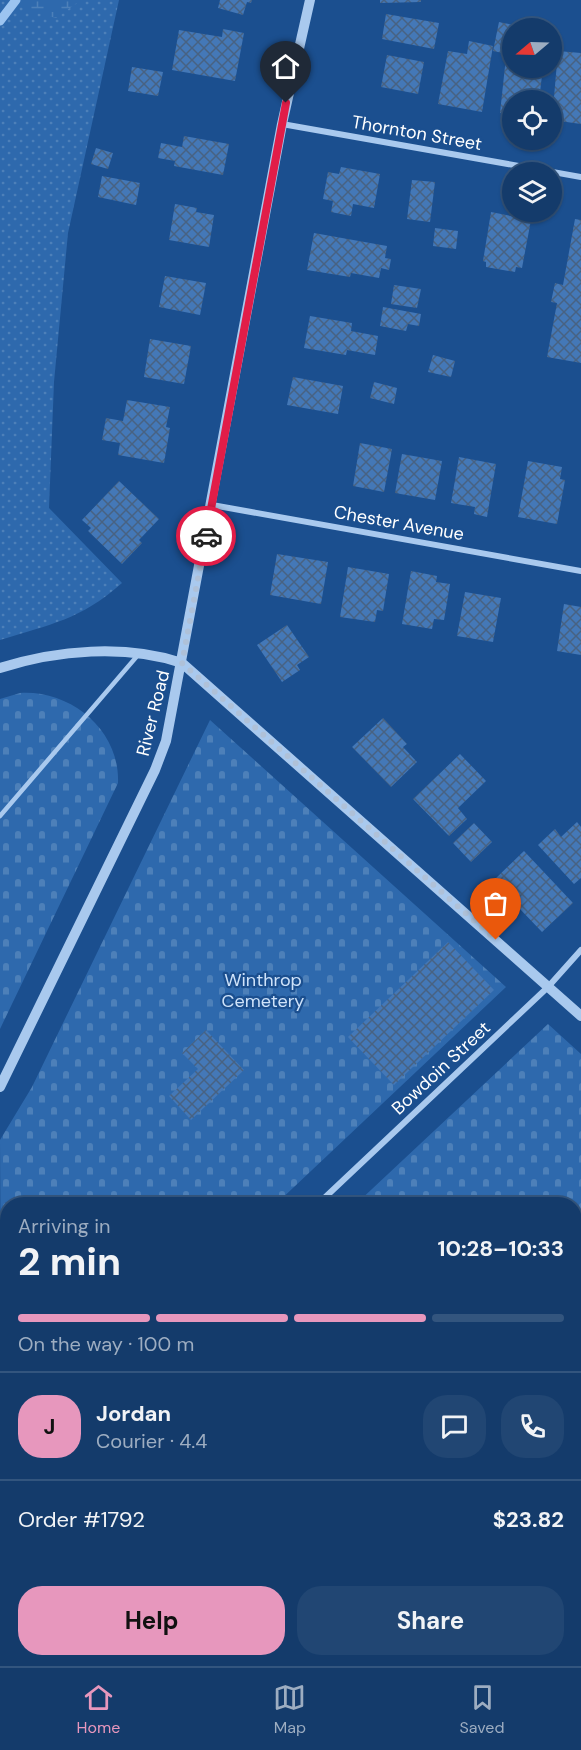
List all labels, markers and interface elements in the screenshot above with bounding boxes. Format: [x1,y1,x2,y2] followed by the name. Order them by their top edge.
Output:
[502,18,562,78] north arrow
[502,18,562,222] map controls
[260,41,311,103] pin
[269,50,302,83] icon: home
[502,90,562,150] button: locate
[350,110,484,156] street label: Thornton Street
[502,162,562,222] button: layers
[332,500,466,546] street label: Chester Avenue
[176,506,236,566] courier
[190,520,223,553] icon: car
[131,668,175,758] street label: River Road
[470,878,521,940] pin
[479,887,512,920] icon: bag
[222,968,304,1013] park label: Winthrop Cemetery
[386,1016,496,1120] street label: Bowdoin Street
[18,1213,110,1239] text: Arriving in
[438,1234,564,1263] text: 10:28–10:33
[18,1236,121,1287] text: 2 min
[18,1331,194,1357] text: On the way · 100 m
[423,1395,486,1458] button: chat
[501,1395,564,1458] button: phone
[96,1399,171,1428] text: Jordan
[44,1412,55,1441] text: J
[96,1428,207,1454] text: Courier · 4.4
[18,1505,145,1534] text: Order #1792
[493,1505,564,1534] text: $23.82
[18,1586,285,1655] button: Help
[297,1586,564,1655] button: Share
[77,1681,120,1738] tab: Home
[273,1681,306,1738] tab: Map
[460,1681,504,1738] tab: Saved

